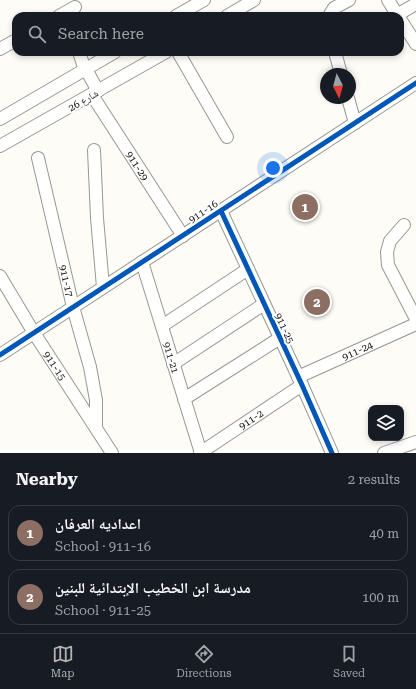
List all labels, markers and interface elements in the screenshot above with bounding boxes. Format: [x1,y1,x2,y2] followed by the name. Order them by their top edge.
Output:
[12,12,404,56] search box
[26,23,48,45] icon: search
[58,25,144,43] text: Search here
[320,68,356,104] north arrow
[66,87,101,114] street label: شارع 26
[124,149,151,183] street label: 911-29
[263,158,283,178] your location
[292,192,318,222] pin: 1
[187,198,220,225] street label: 911-16
[57,264,75,298] street label: 911-17
[304,287,330,317] pin: 2
[273,311,297,346] street label: 911-25
[340,339,375,362] street label: 911-24
[161,341,181,375] street label: 911-21
[41,349,68,383] street label: 911-15
[368,405,404,441] map controls
[368,405,404,441] button: layers
[237,407,266,432] street label: 911-2
[16,469,78,489] text: Nearby
[348,472,400,487] text: 2 results
[55,515,141,533] text: اعداديه العرفان
[26,526,34,541] text: 1
[369,526,399,541] text: 40 m
[55,539,151,554] text: School · 911-16
[55,579,251,597] text: مدرسة ابن الخطيب الإبتدائية للبنين
[26,590,34,605] text: 2
[362,590,399,605] text: 100 m
[55,603,151,618] text: School · 911-25
[51,643,74,680] tab: Map
[176,643,231,680] tab: Directions
[333,643,365,680] tab: Saved

